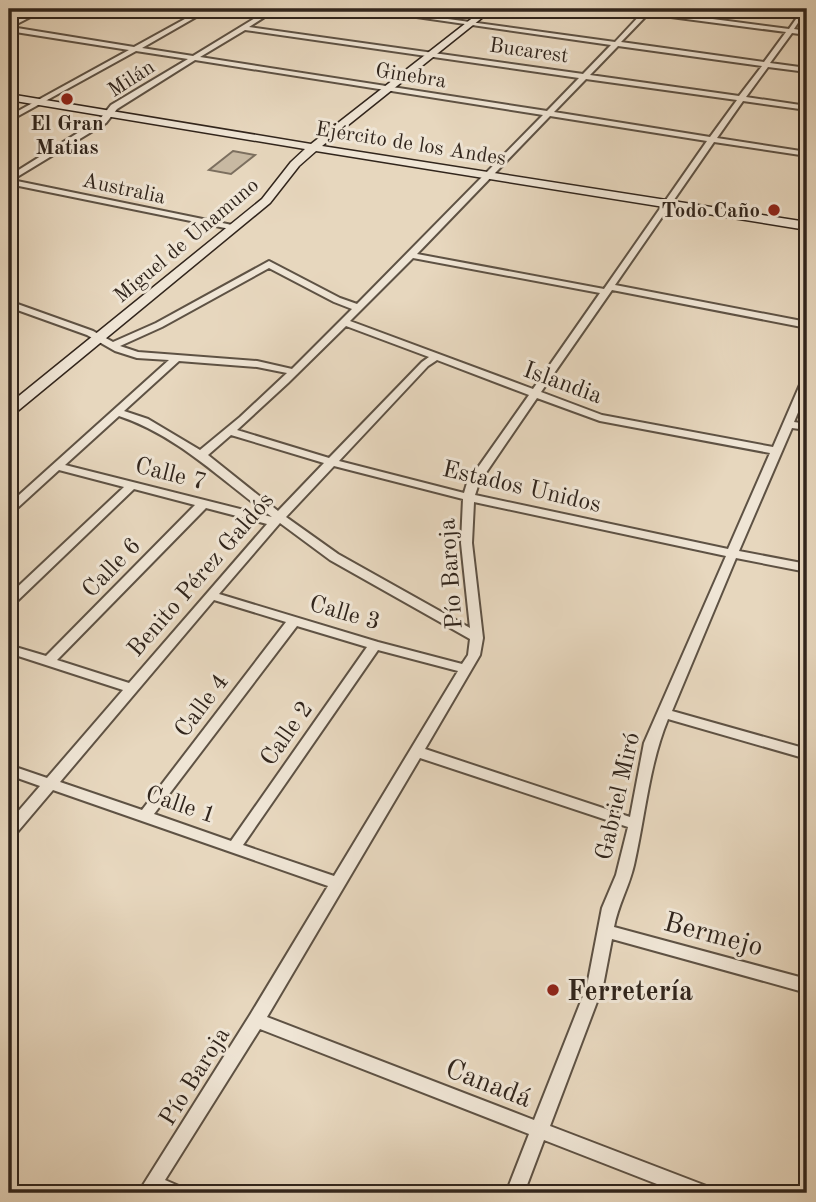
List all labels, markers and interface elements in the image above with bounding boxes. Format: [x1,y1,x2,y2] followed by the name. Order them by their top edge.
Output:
[488,36,570,67] street label: Bucarest
[105,57,159,102] street label: Milán
[374,61,448,92] street label: Ginebra
[59,91,75,107] marker: El Gran Matias
[30,114,104,159] place label: El Gran Matias
[314,119,508,170] street label: Ejército de los Andes
[80,170,167,209] street label: Australia
[111,175,263,307] street label: Miguel de Unamuno
[661,201,760,222] place label: Todo Caño
[766,202,782,218] marker: Todo Caño
[520,359,605,409] street label: Islandia
[132,455,209,495] street label: Calle 7
[440,458,603,518] street label: Estados Unidos
[124,489,279,662] street label: Benito Pérez Galdós
[436,517,468,630] street label: Pío Baroja
[79,534,146,603] street label: Calle 6
[306,592,383,635] street label: Calle 3
[171,670,234,742] street label: Calle 4
[257,698,318,771] street label: Calle 2
[593,730,645,863] street label: Gabriel Miró
[142,783,219,829] street label: Calle 1
[661,909,766,963] street label: Bermejo
[567,979,693,1007] place label: Ferretería
[545,982,561,998] marker: Ferretería
[156,1023,235,1131] street label: Pío Baroja
[441,1056,535,1114] street label: Canadá

